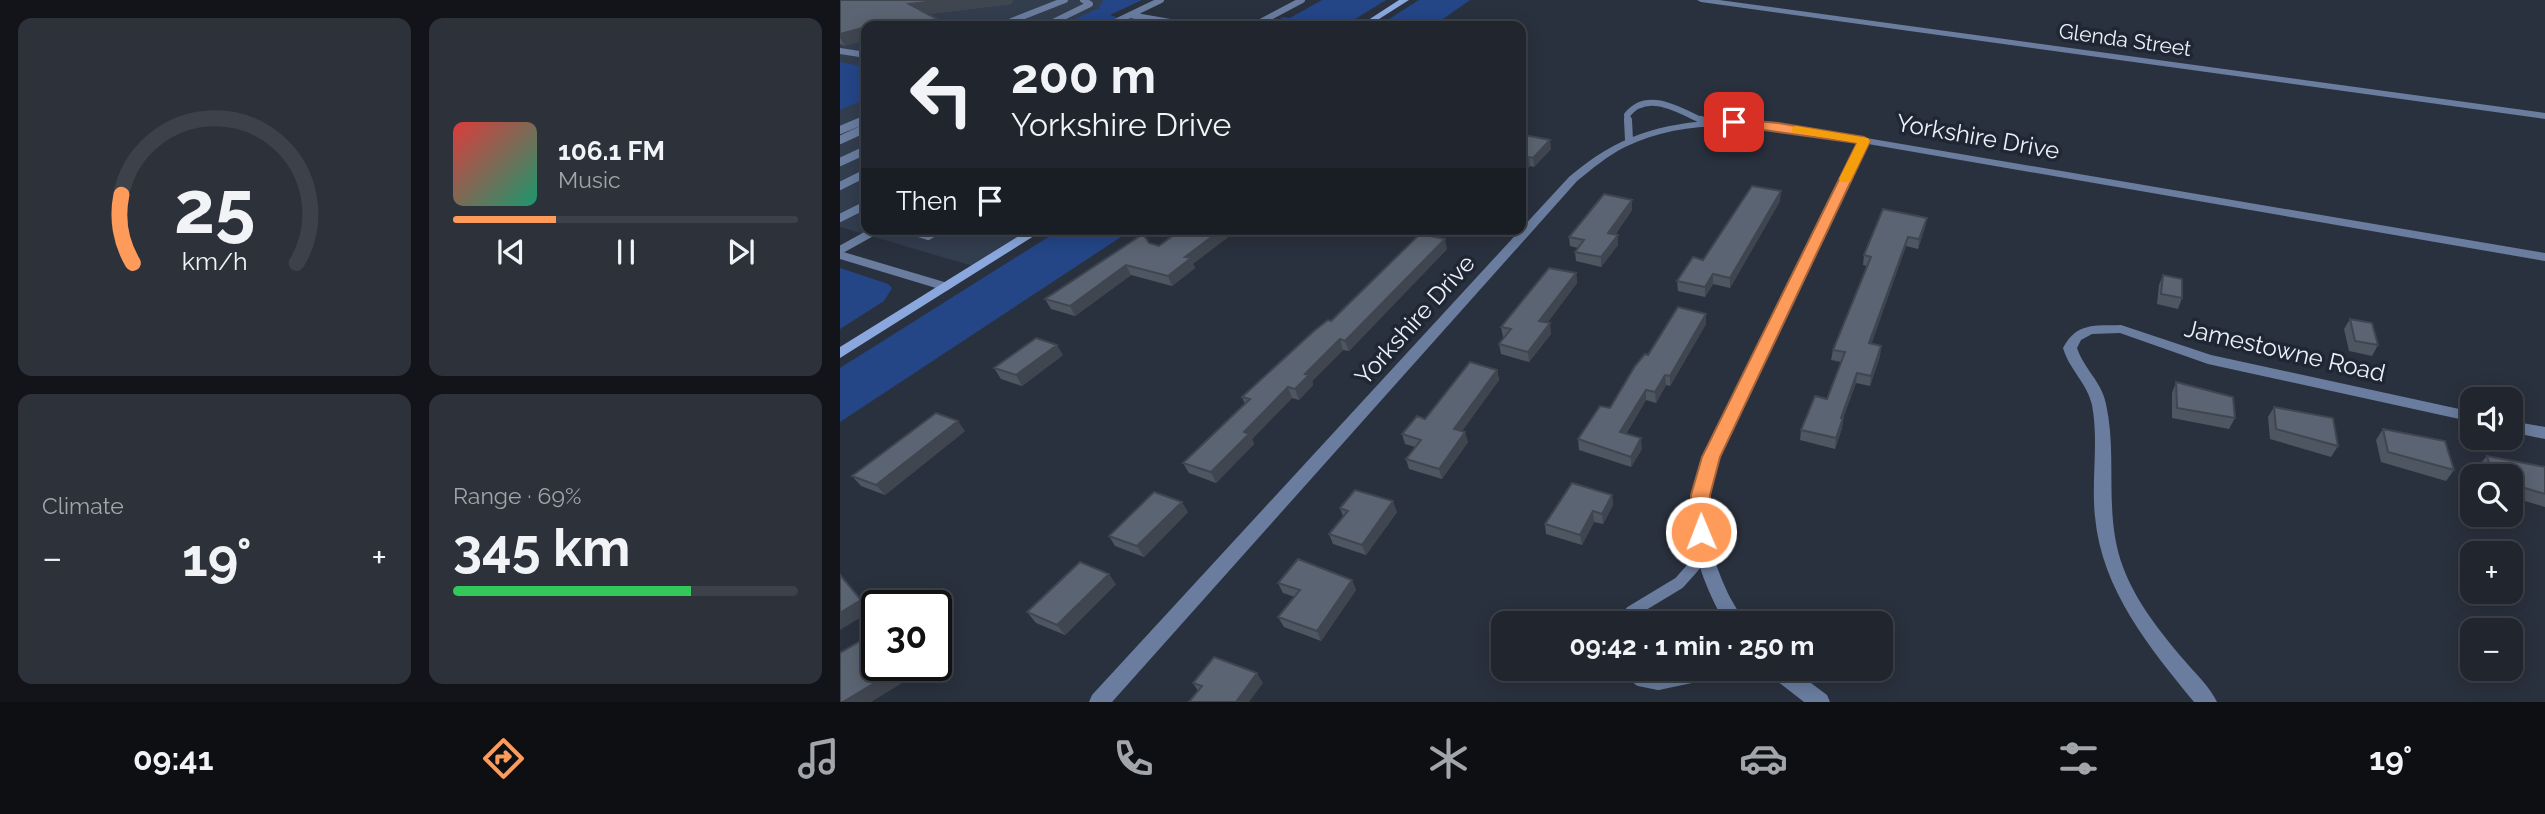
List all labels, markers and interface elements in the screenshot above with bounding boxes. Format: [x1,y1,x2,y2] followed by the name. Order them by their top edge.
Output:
[2057,18,2193,61] street label: Glenda Street
[1011,47,1156,104] text: 200 m
[896,49,987,140] icon: left
[1704,92,1764,152] pin
[1715,103,1753,141] icon: arrive
[1011,106,1231,143] text: Yorkshire Drive
[1894,108,2062,165] street label: Yorkshire Drive
[558,136,665,166] text: 106.1 FM
[174,165,255,250] text: 25
[558,166,621,193] text: Music
[971,182,1009,220] icon: arrive
[896,186,957,216] text: Then
[492,233,530,271] icon: previous
[607,233,645,271] icon: pause
[722,233,760,271] icon: next
[182,246,247,276] text: km/h
[1349,249,1481,391] street label: Yorkshire Drive
[2182,313,2388,388] street label: Jamestowne Road
[2460,387,2523,681] map controls
[2460,387,2523,450] button: sound
[2460,464,2523,527] button: search
[453,482,581,509] text: Range · 69%
[42,492,124,519] text: Climate
[1664,495,1738,569] position arrow
[453,517,630,578] text: 345 km
[182,527,252,588] text: 19°
[42,535,62,580] text: −
[371,535,387,580] text: +
[2460,541,2523,604] button: +
[861,590,952,681] speed limit sign: 30
[2460,618,2523,681] button: −
[1570,631,1814,661] text: 09:42 · 1 min · 250 m
[479,734,528,783] icon: directions
[794,734,843,783] icon: music
[1109,734,1158,783] icon: phone
[1424,734,1473,783] icon: climate
[1739,734,1788,783] icon: car
[2054,734,2103,783] icon: filters
[133,740,213,777] text: 09:41
[2369,740,2412,777] text: 19°

